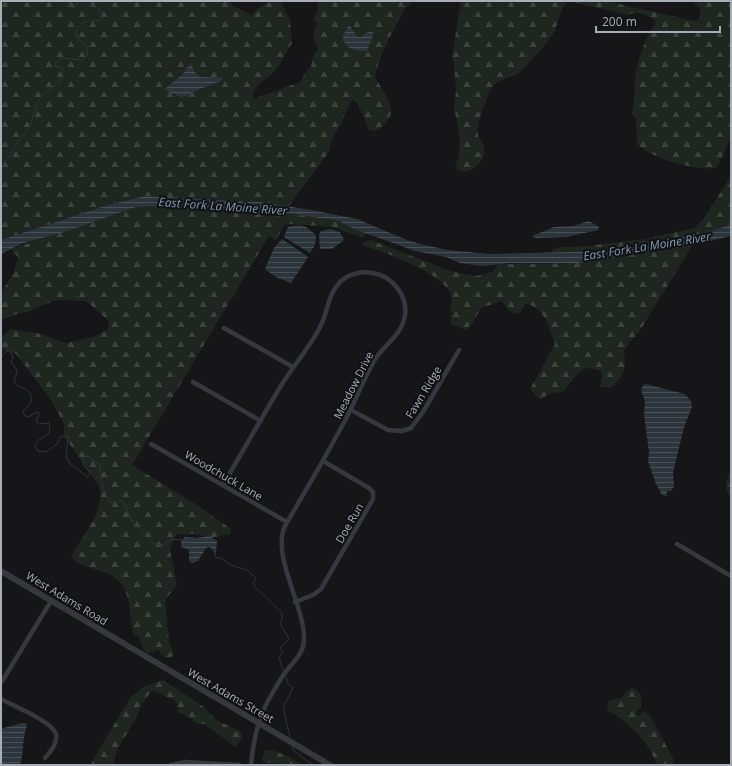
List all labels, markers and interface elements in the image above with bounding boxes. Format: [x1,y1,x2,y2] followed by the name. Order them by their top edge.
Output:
[596,8,720,34] scale bar
[602,13,637,30] text: 200 m
[158,193,289,219] water label: East Fork La Moine River
[582,227,713,264] water label: East Fork La Moine River
[330,349,376,421] street label: Meadow Drive
[402,363,444,421] street label: Fawn Ridge
[182,447,266,503] street label: Woodchuck Lane
[332,500,366,546] street label: Doe Run
[23,568,111,628] street label: West Adams Road
[185,664,277,726] street label: West Adams Street

